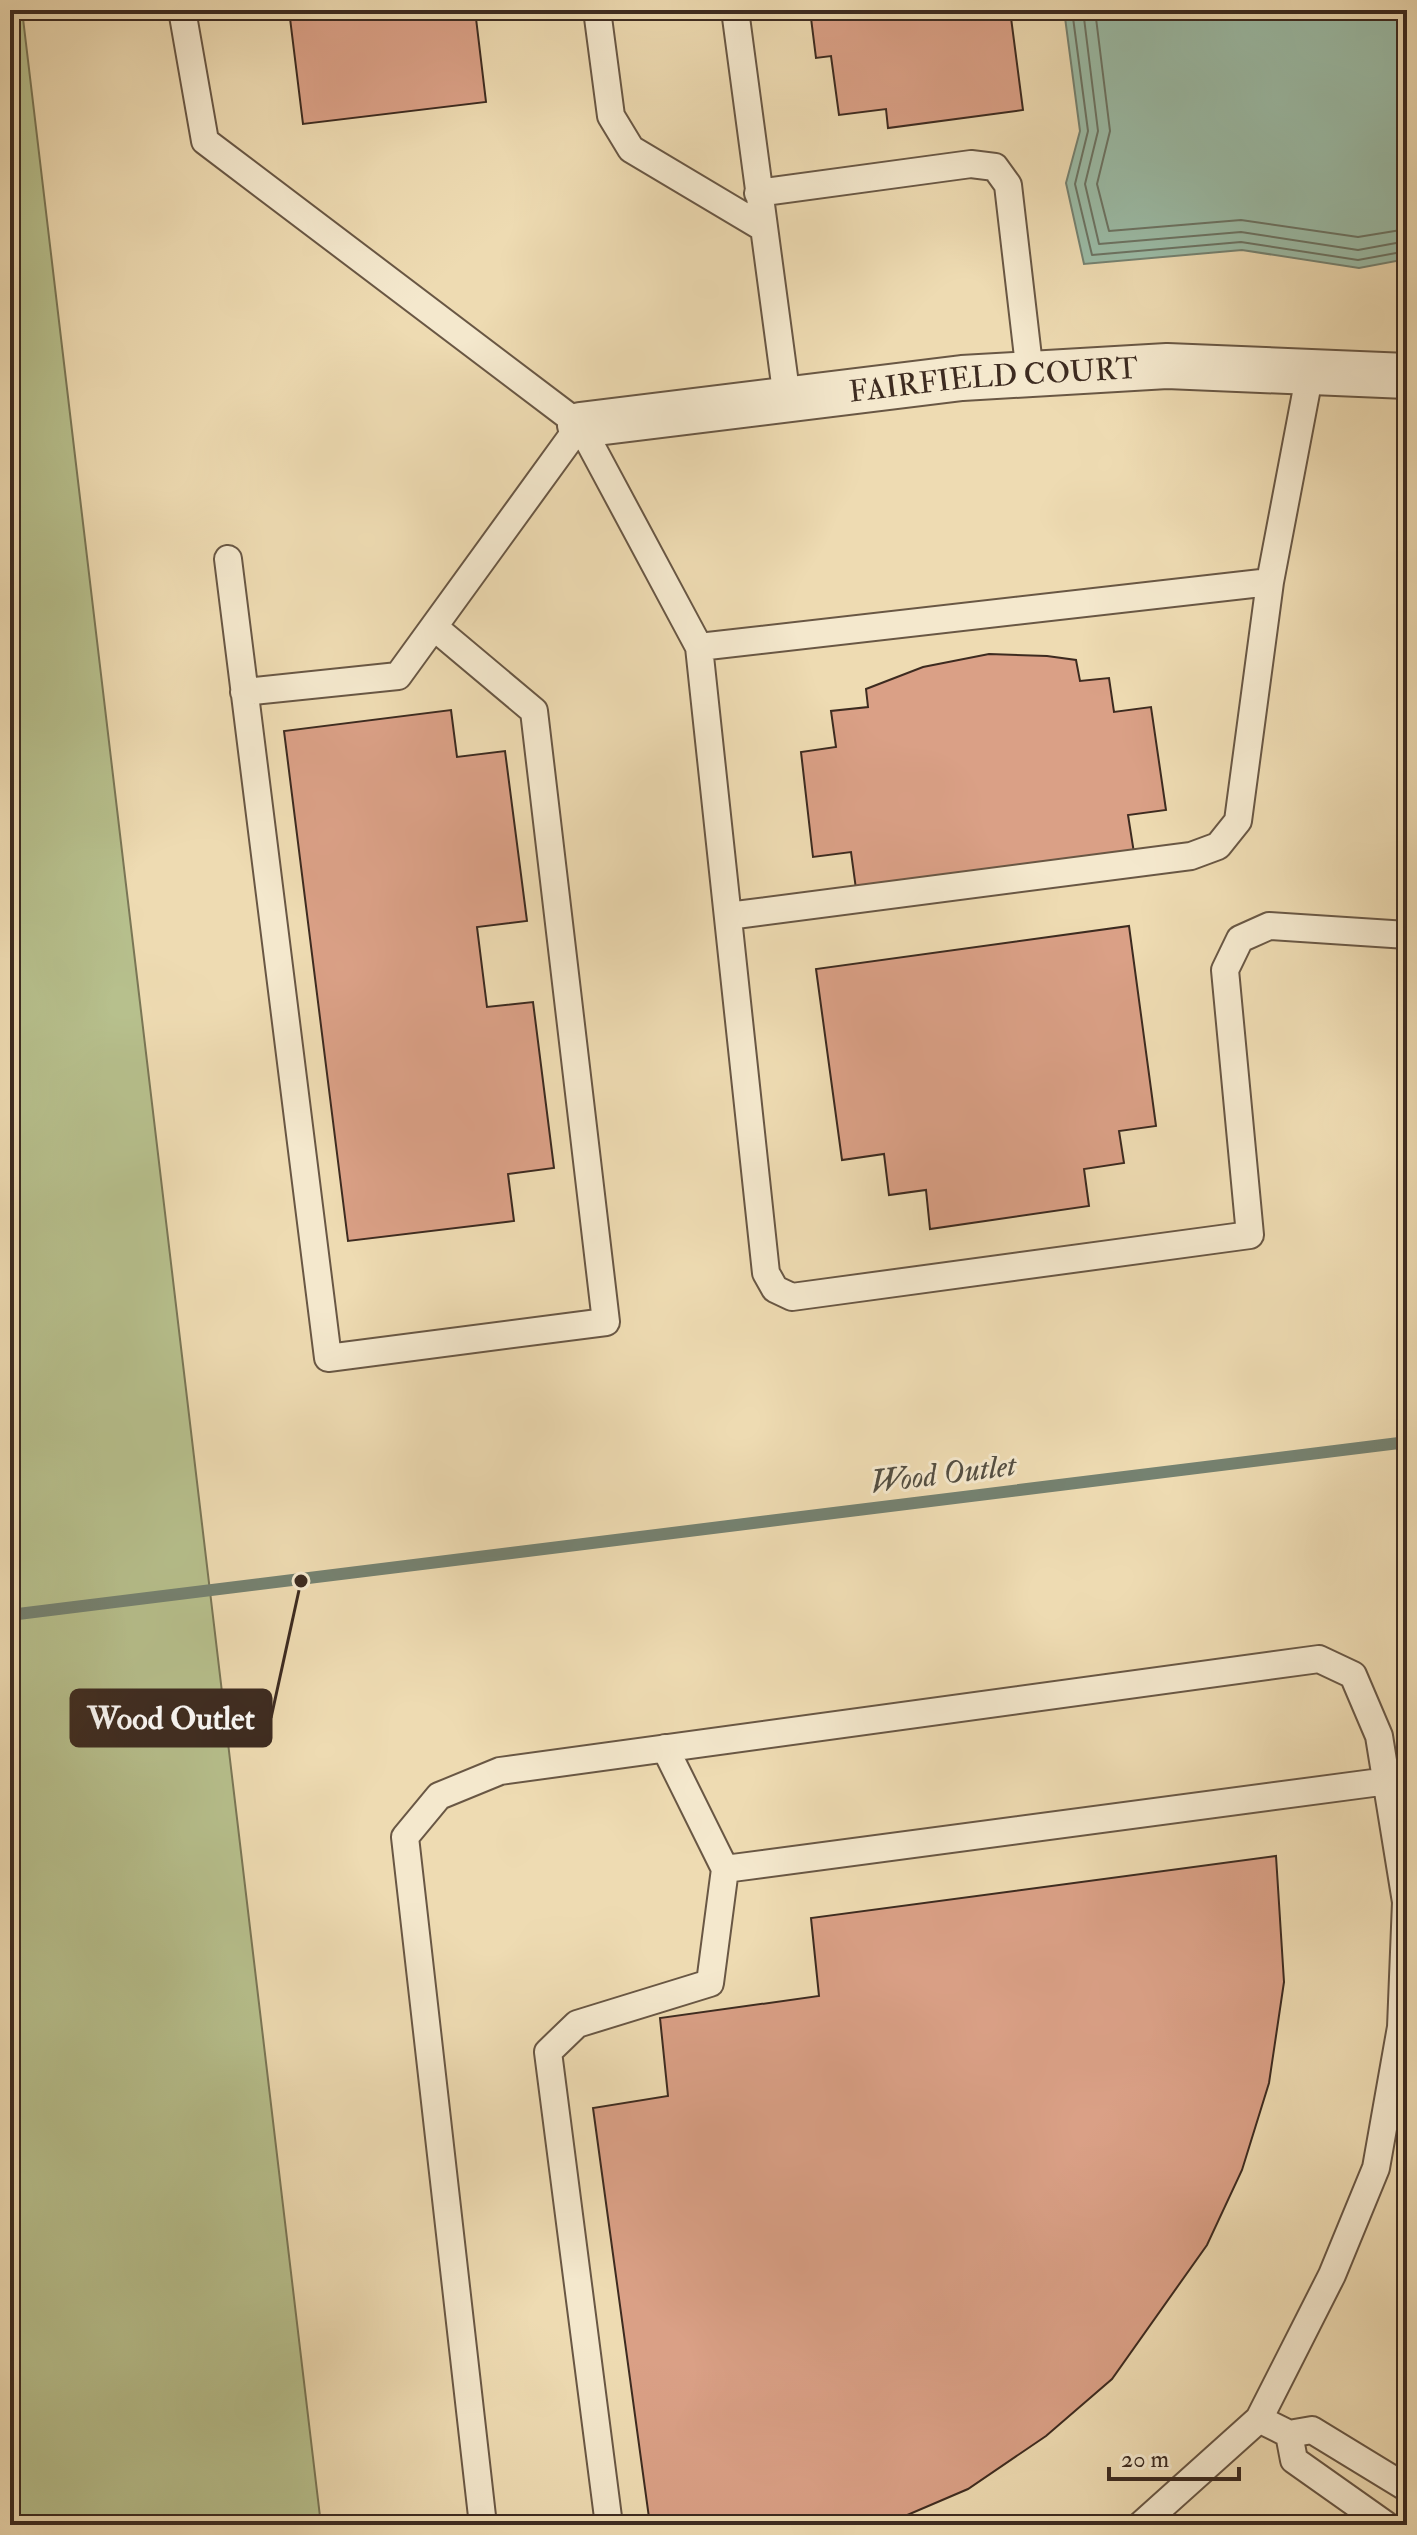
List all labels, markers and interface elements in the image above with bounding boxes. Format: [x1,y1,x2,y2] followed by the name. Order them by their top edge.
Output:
[847,350,1139,411] street label: FAIRFIELD COURT
[868,1445,1020,1503] water label: Wood Outlet
[71,1690,271,1746] callout: Wood Outlet
[86,1699,255,1739] text: Wood Outlet
[1109,2431,1239,2481] scale bar
[1121,2444,1170,2475] text: 20 m

